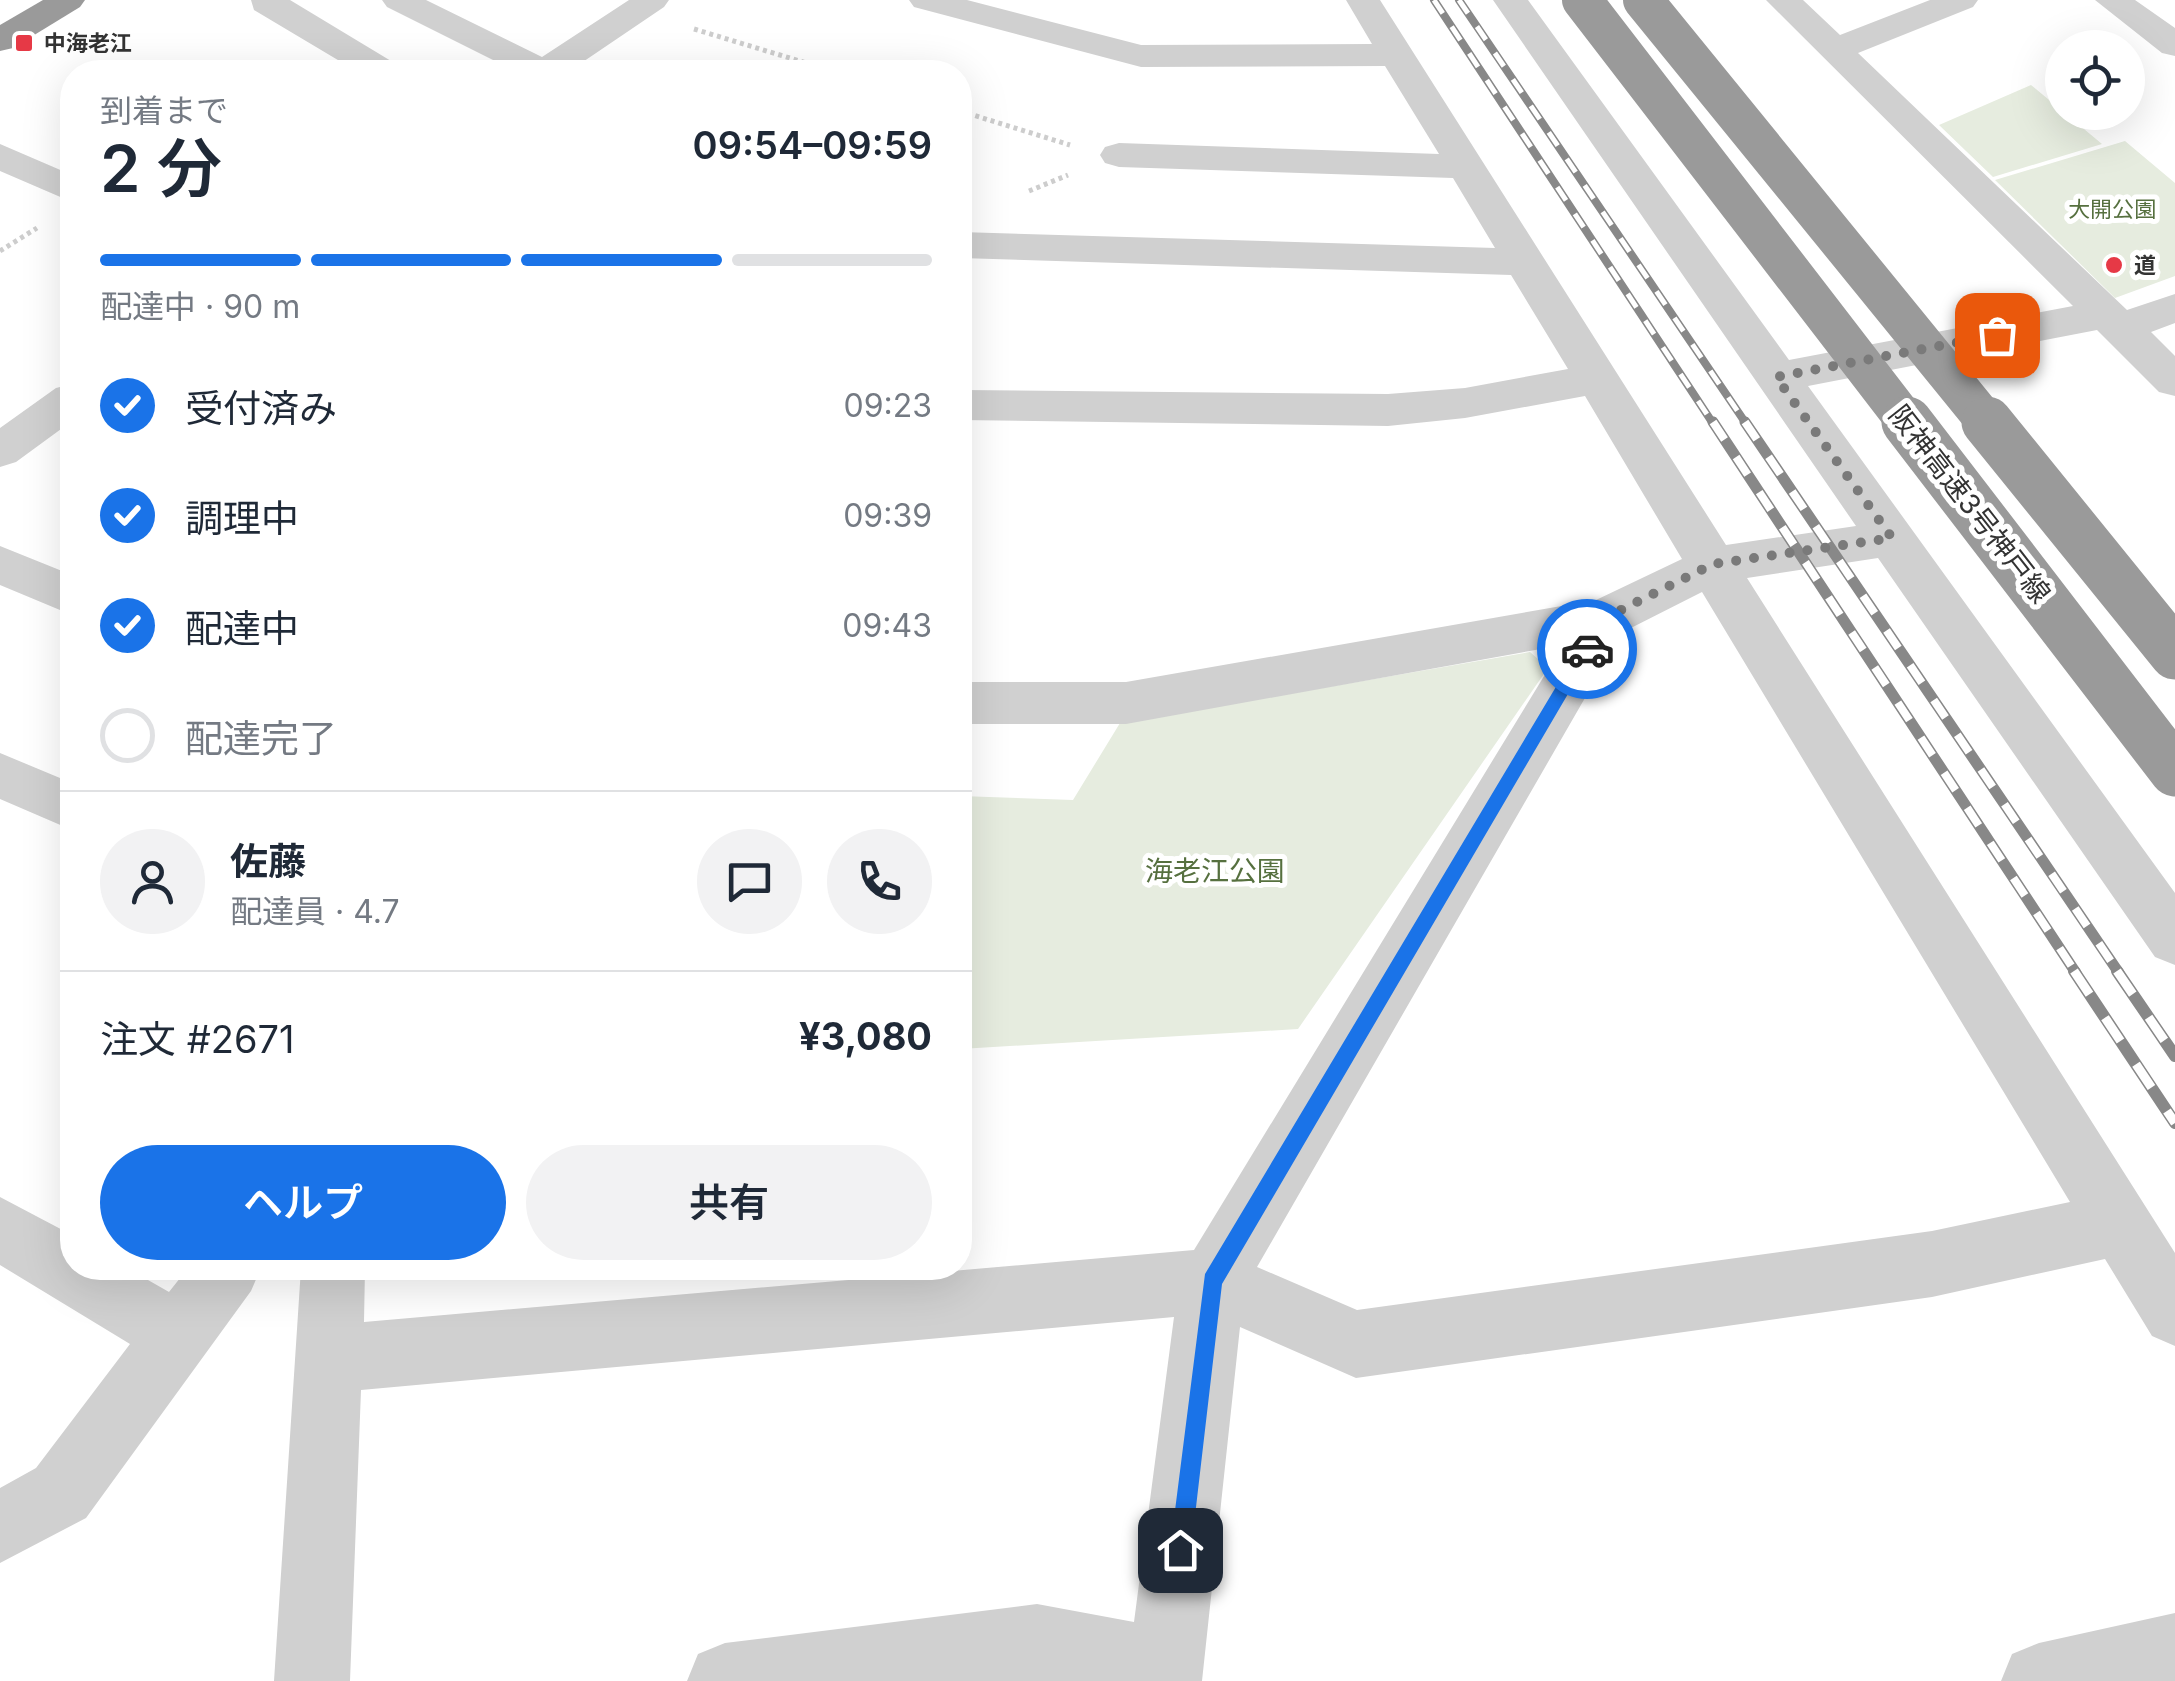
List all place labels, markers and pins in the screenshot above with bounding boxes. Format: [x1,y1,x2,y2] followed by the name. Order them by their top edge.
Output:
[44,30,132,56] place label: 中海老江
[13,32,35,54] marker: 中海老江
[2134,252,2156,278] place label: 道
[2103,254,2125,276] marker: 道
[1955,293,2040,378] pin
[1138,1508,1223,1593] pin

